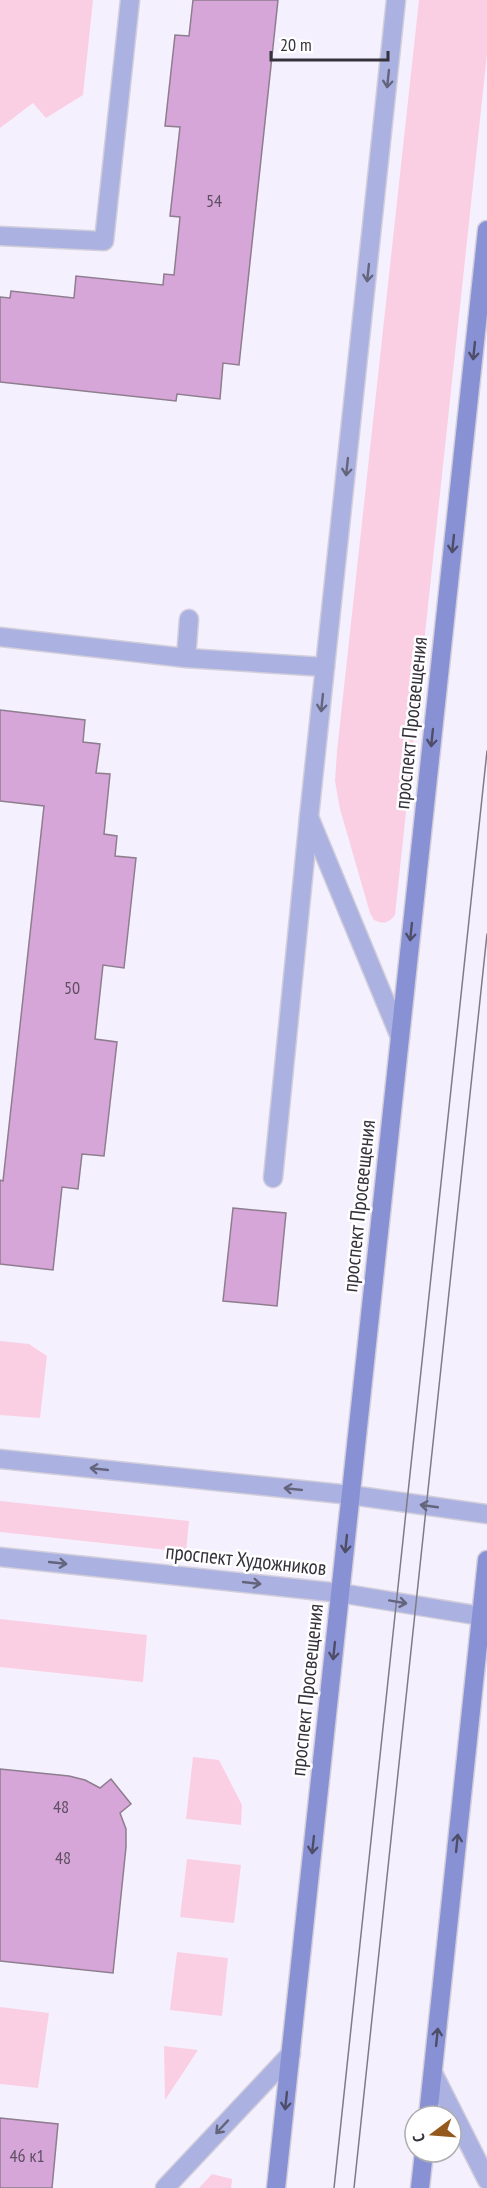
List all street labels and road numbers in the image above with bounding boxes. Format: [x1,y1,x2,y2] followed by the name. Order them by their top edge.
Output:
[388,636,433,810] street label: проспект Просвещения
[336,1119,381,1293] street label: проспект Просвещения
[164,1538,328,1581] street label: проспект Художников
[284,1603,329,1777] street label: проспект Просвещения

